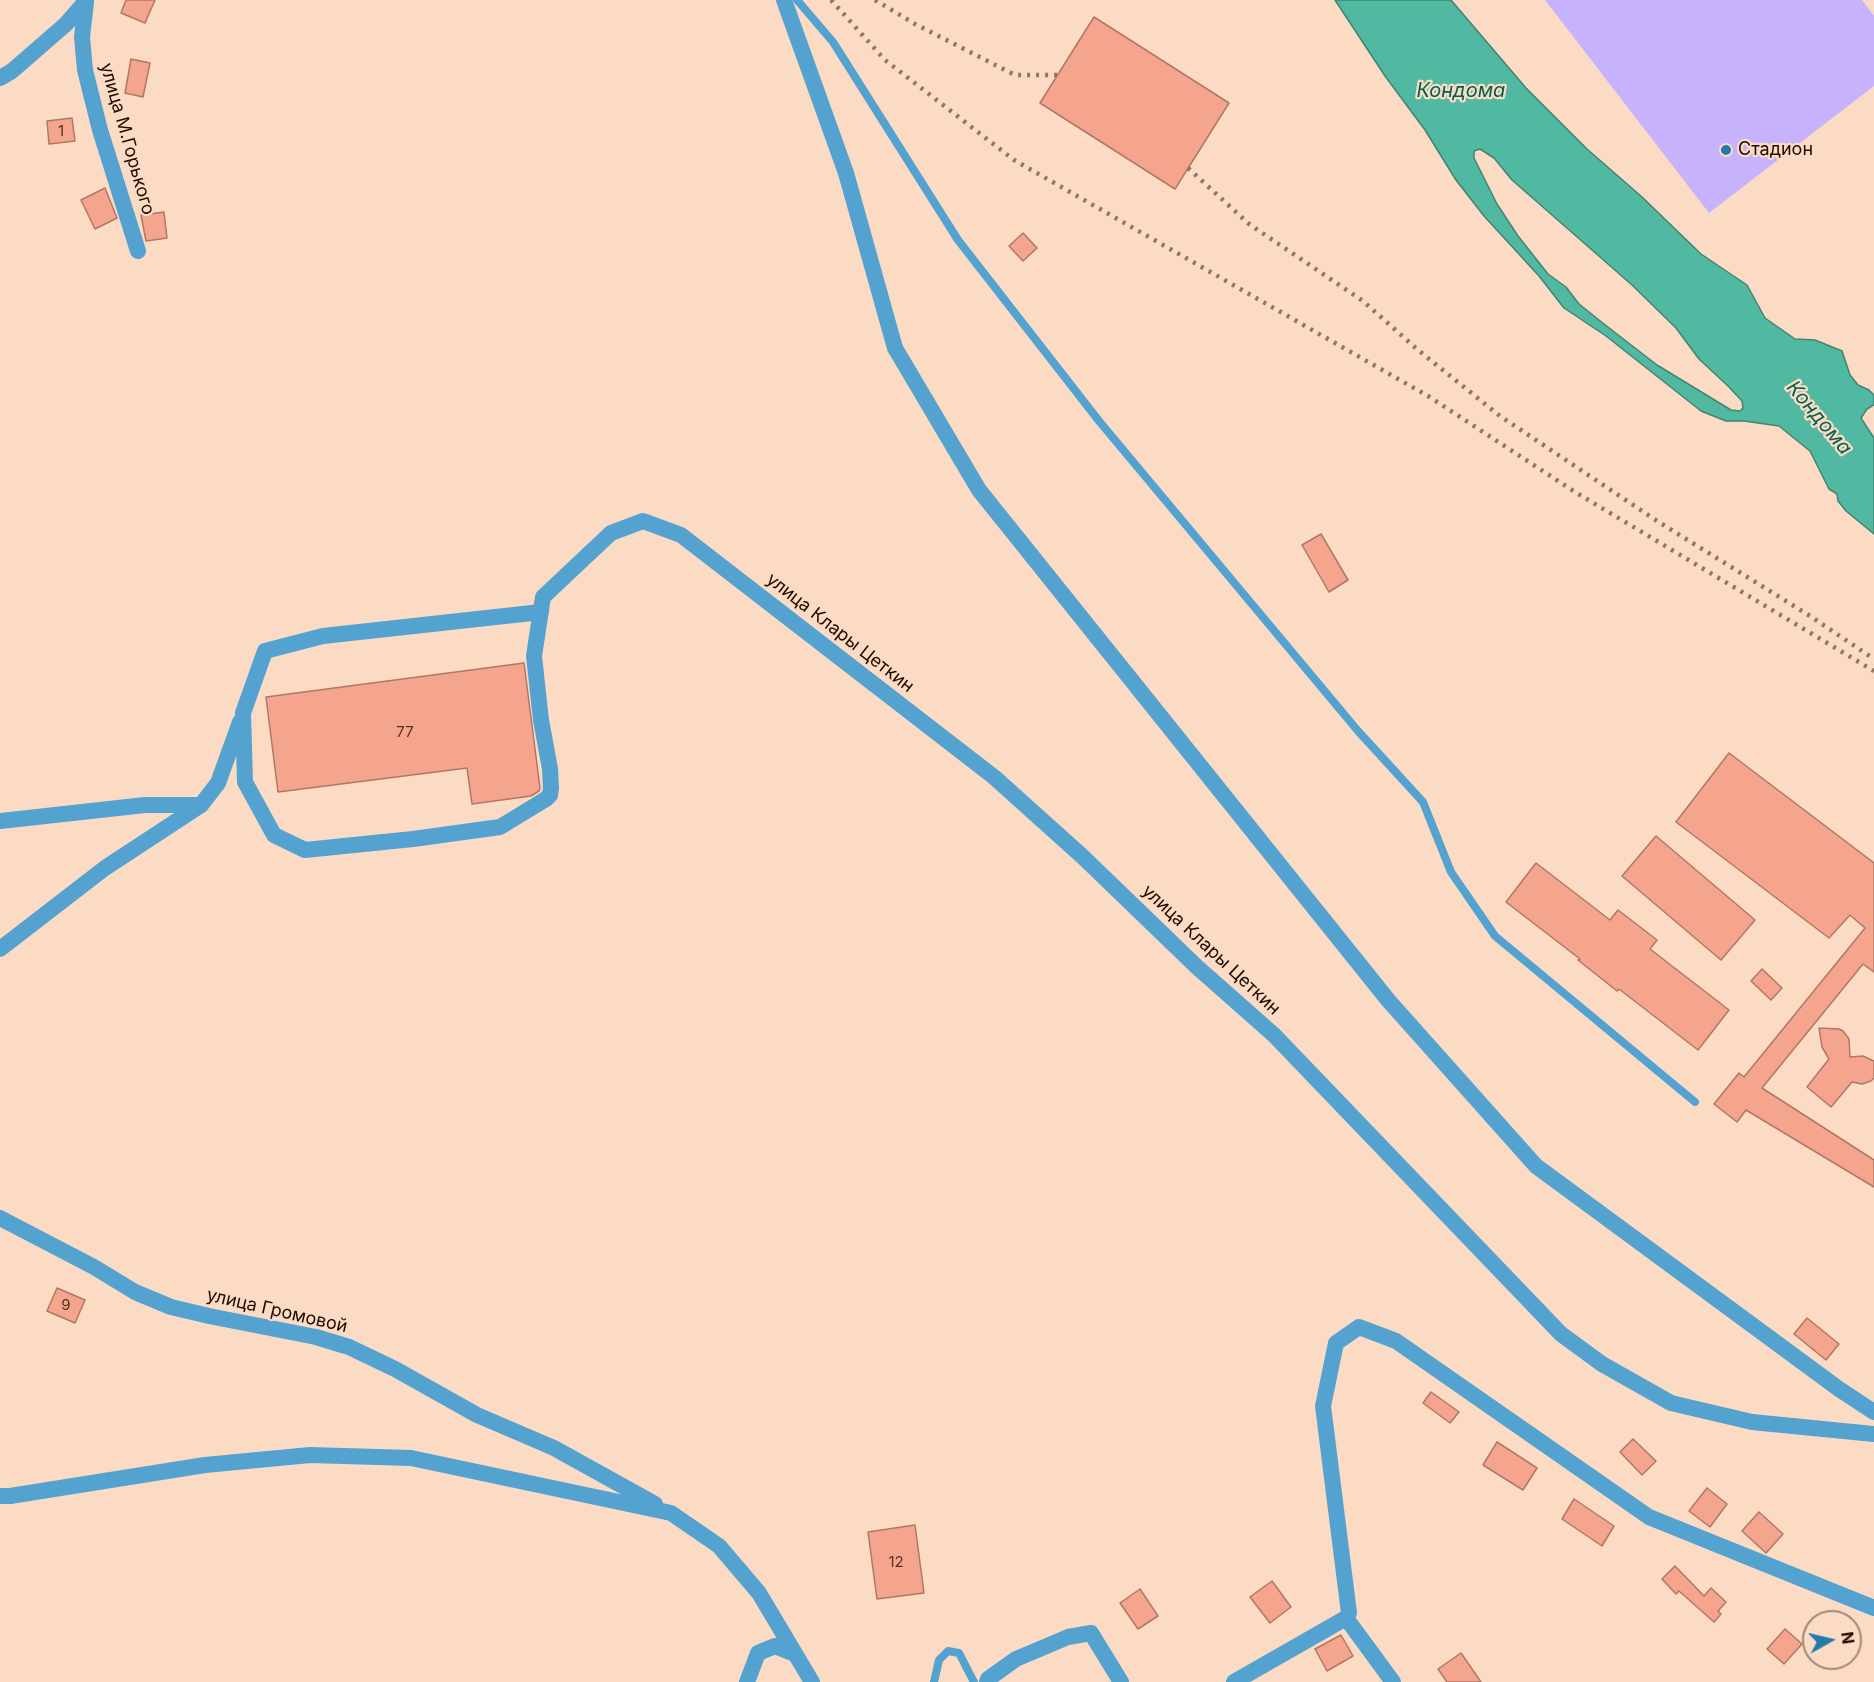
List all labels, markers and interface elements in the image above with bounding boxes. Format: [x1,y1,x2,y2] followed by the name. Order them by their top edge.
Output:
[95,61,159,217] street label: улица М.Горького
[1417,79,1505,103] water label: Кондома
[58,122,64,140] house number: 1
[1738,139,1813,161] place label: Стадион
[1719,143,1733,157] marker: Стадион
[1781,376,1857,460] water label: Кондома
[762,569,918,697] street label: улица Клары Цеткин
[396,723,414,741] house number: 77
[1137,880,1285,1020] street label: улица Клары Цеткин
[205,1284,349,1338] street label: улица Громовой
[61,1296,71,1314] house number: 9
[888,1553,904,1571] house number: 12
[1802,1610,1862,1670] north arrow
[1837,1630,1859,1645] text: N

